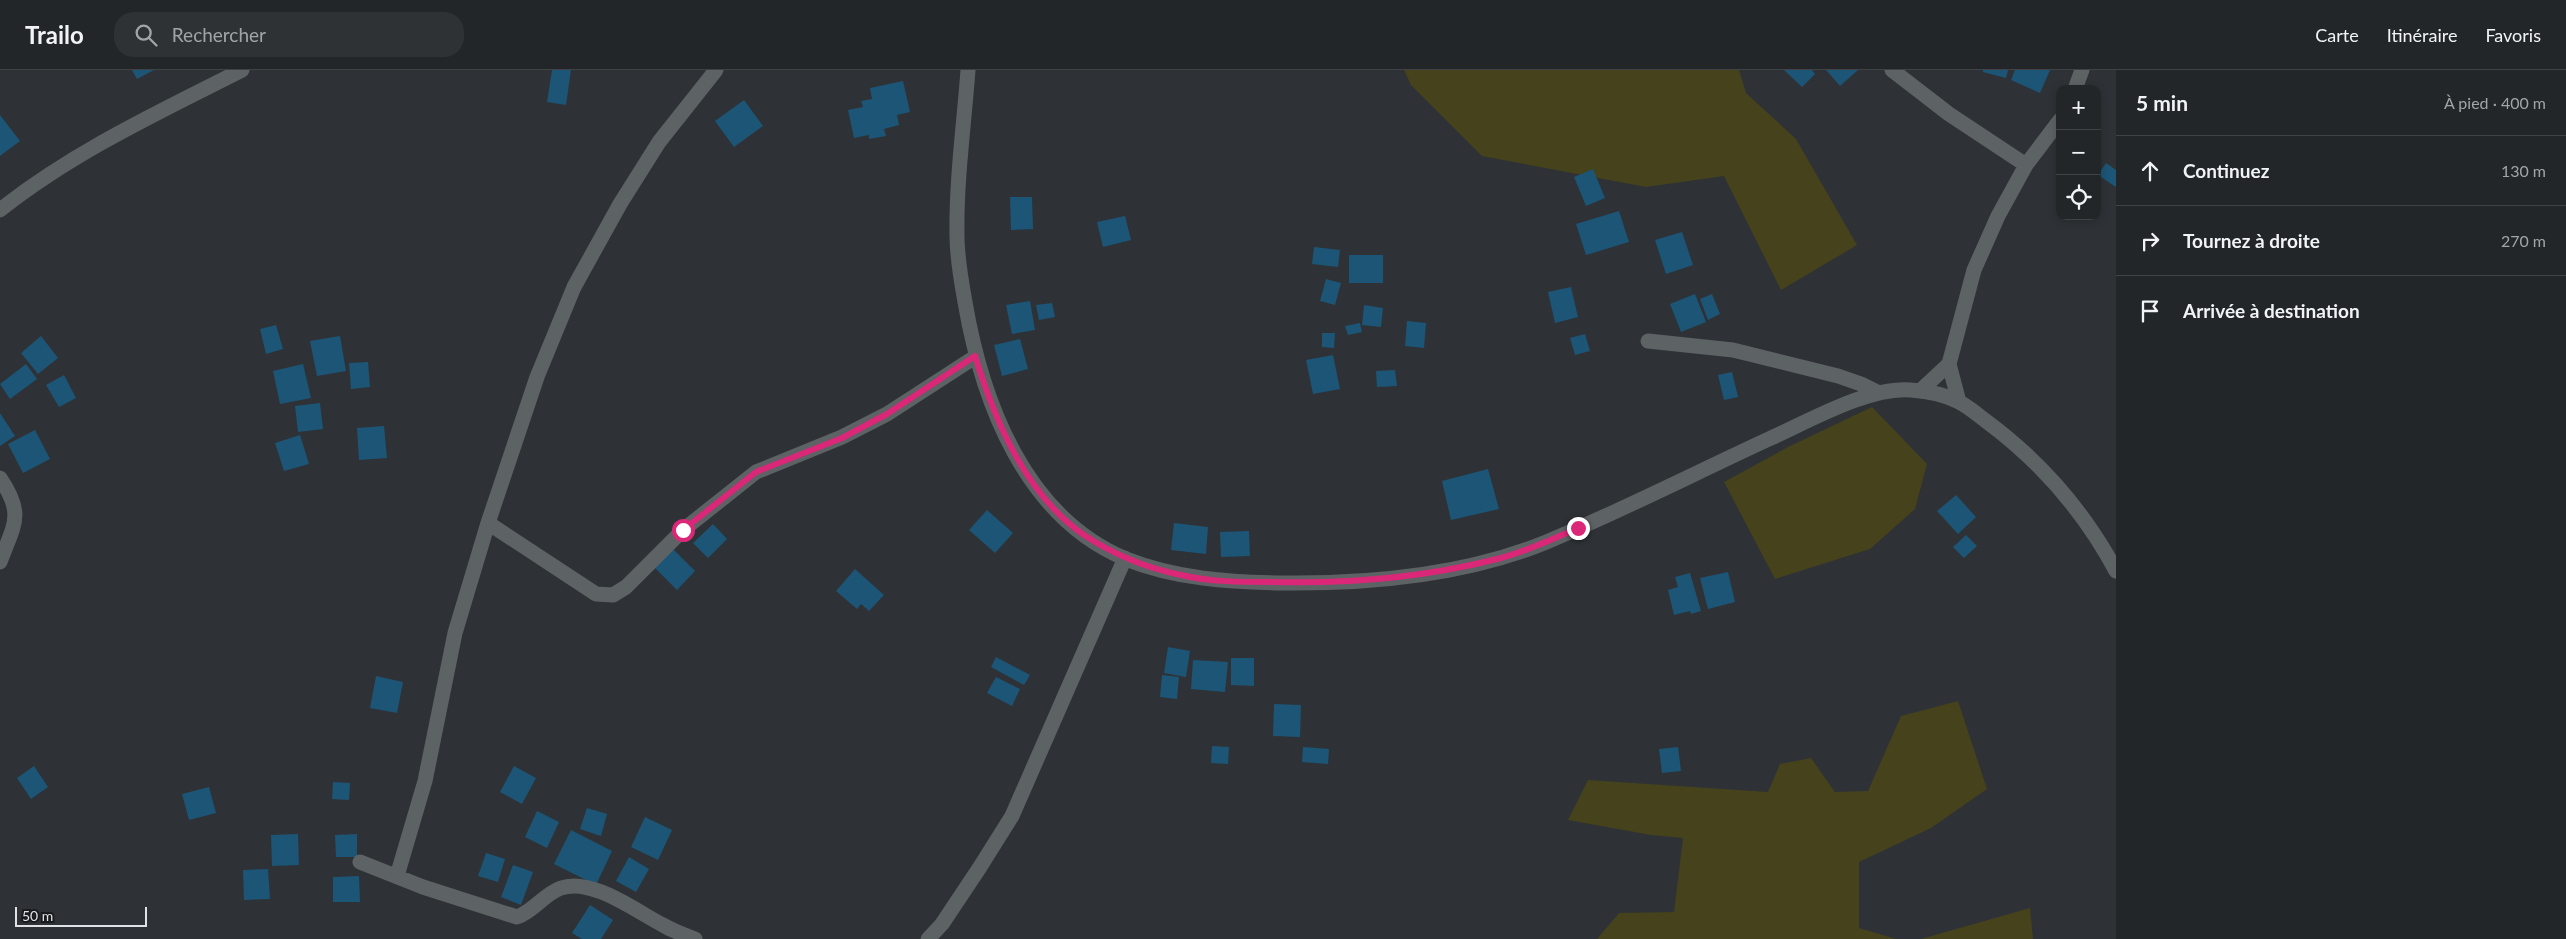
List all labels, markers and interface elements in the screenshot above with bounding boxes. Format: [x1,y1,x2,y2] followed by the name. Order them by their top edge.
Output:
[114,12,464,57] search box
[25,20,84,49] text: Trailo
[132,21,160,49] icon: search
[172,23,266,46] text: Rechercher
[2315,24,2359,46] text: Carte
[2387,24,2457,46] text: Itinéraire
[2485,24,2541,46] text: Favoris
[2056,85,2101,220] map controls
[2056,85,2101,130] button: +
[2136,90,2188,115] text: 5 min
[2444,93,2546,112] text: À pied · 400 m
[2056,130,2101,175] button: −
[2136,157,2164,185] icon: ahead
[2183,159,2269,182] text: Continuez
[2501,161,2546,180] text: 130 m
[2056,175,2101,220] button: locate
[2136,227,2164,255] icon: right
[2183,229,2320,252] text: Tournez à droite
[2501,231,2546,250] text: 270 m
[2136,297,2164,325] icon: arrive
[2183,299,2360,322] text: Arrivée à destination
[1567,517,1590,540] route end
[672,519,695,542] route start
[15,904,148,927] scale bar
[22,907,53,924] text: 50 m

